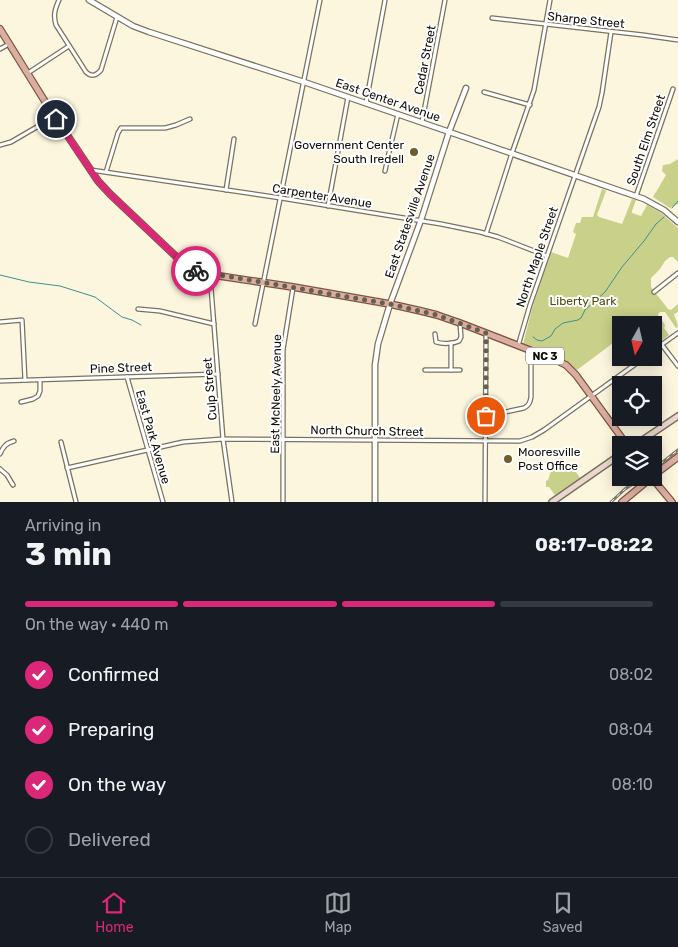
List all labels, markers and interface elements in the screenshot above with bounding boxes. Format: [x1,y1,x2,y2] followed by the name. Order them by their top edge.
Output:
[547,9,626,31] street label: Sharpe Street
[411,24,439,96] street label: Cedar Street
[334,75,442,125] street label: East Center Avenue
[624,93,668,187] street label: South Elm Street
[35,98,77,140] pin
[42,105,70,133] icon: home
[294,138,404,166] place label: Government Center South Iredell
[408,146,420,158] marker: Government Center South Iredell
[382,152,438,280] street label: East Statesville Avenue
[271,181,373,211] street label: Carpenter Avenue
[513,205,561,309] street label: North Maple Street
[171,246,221,296] courier
[182,257,210,285] icon: bike
[550,294,617,308] park label: Liberty Park
[612,316,662,366] north arrow
[612,316,662,486] map controls
[268,334,284,454] street label: East McNeely Avenue
[526,348,564,364] road number: NC 3
[200,357,220,421] street label: Culp Street
[90,360,153,376] street label: Pine Street
[612,376,662,426] button: locate
[133,388,173,486] street label: East Park Avenue
[465,395,507,437] pin
[472,402,500,430] icon: bag
[310,423,424,439] street label: North Church Street
[612,436,662,486] button: layers
[518,445,581,473] place label: Mooresville Post Office
[502,453,514,465] marker: Mooresville Post Office
[25,516,101,535] text: Arriving in
[535,533,653,556] text: 08:17–08:22
[25,535,112,573] text: 3 min
[25,615,169,634] text: On the way · 440 m
[25,661,53,689] icon: check
[68,663,159,686] text: Confirmed
[609,665,653,684] text: 08:02
[25,716,53,744] icon: check
[68,718,154,741] text: Preparing
[608,720,653,739] text: 08:04
[25,771,53,799] icon: check
[68,773,166,796] text: On the way
[612,775,653,794] text: 08:10
[68,828,151,851] text: Delivered
[95,889,134,936] tab: Home
[324,889,352,936] tab: Map
[543,889,583,936] tab: Saved

